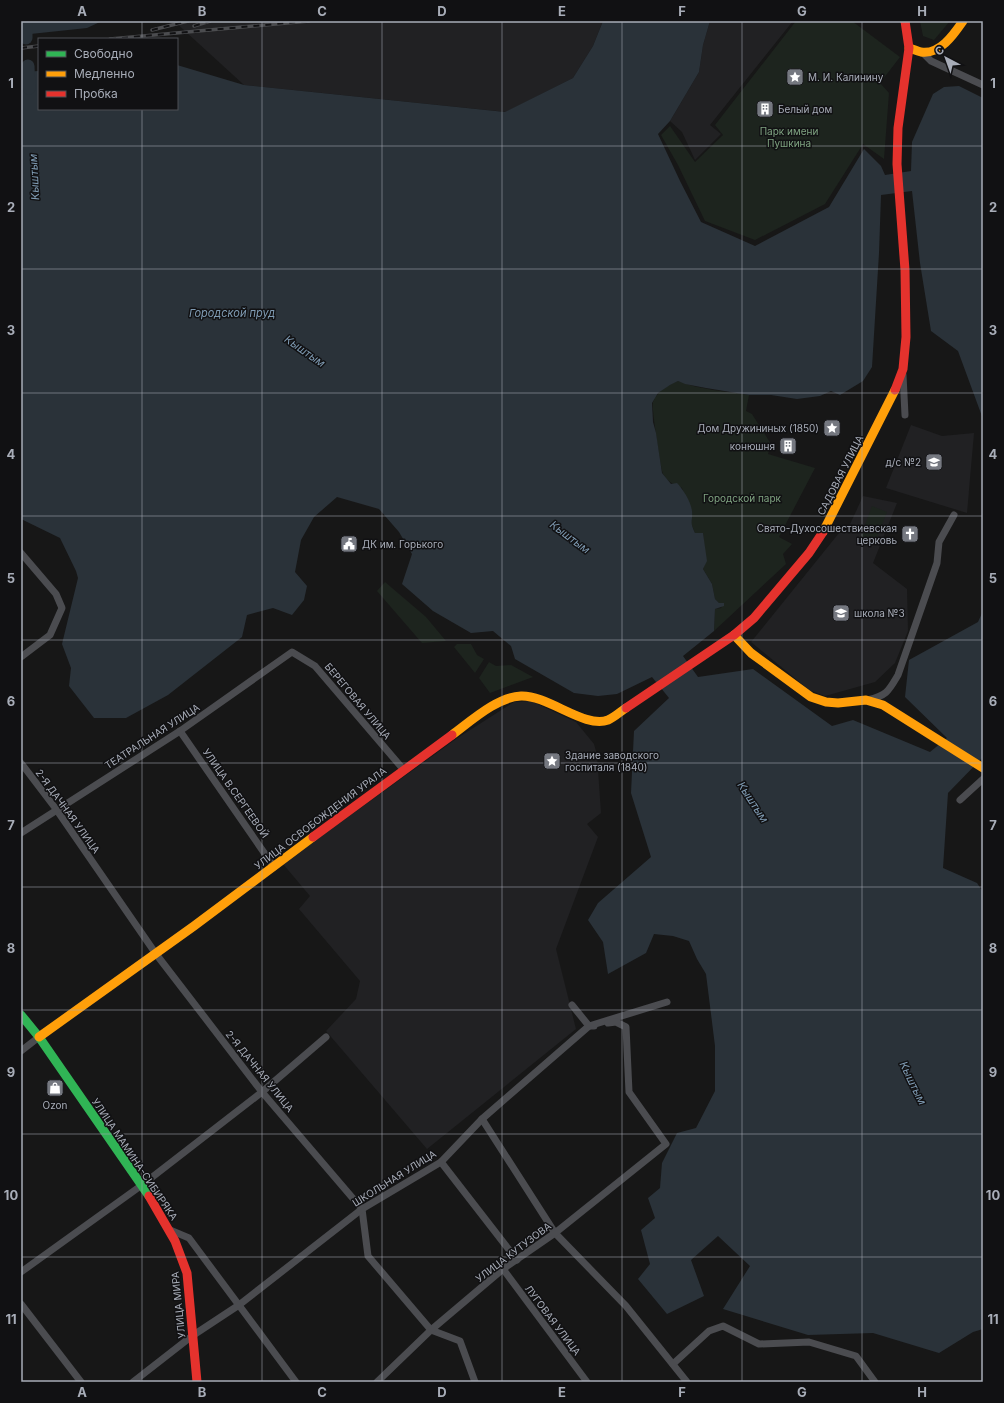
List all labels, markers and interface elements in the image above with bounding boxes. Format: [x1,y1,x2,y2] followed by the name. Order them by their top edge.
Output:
[77,3,87,19] text: A
[198,3,207,19] text: B
[317,3,327,19] text: C
[437,3,447,19] text: D
[558,3,566,19] text: E
[678,3,686,19] text: F
[797,3,807,19] text: G
[917,3,927,19] text: H
[38,38,178,110] legend
[926,38,966,78] north arrow
[932,42,947,58] text: С
[74,46,133,61] text: Свободно
[74,66,135,81] text: Медленно
[785,67,805,87] place icon: М. И. Калинину
[808,71,884,83] place label: М. И. Калинину
[8,75,14,91] text: 1
[990,75,996,91] text: 1
[74,86,118,101] text: Пробка
[755,99,775,119] building icon: Белый дом
[778,103,832,115] place label: Белый дом
[760,125,818,149] park label: Парк имени Пушкина
[26,153,42,201] water label: Кыштым
[7,199,15,215] text: 2
[989,199,997,215] text: 2
[189,306,275,320] water label: Городской пруд
[7,322,15,338] text: 3
[989,322,997,338] text: 3
[282,332,329,370] water label: Кыштым
[822,418,842,438] place icon: Дом Дружининых (1850)
[697,422,819,434] place label: Дом Дружининых (1850)
[815,433,865,517] street label: САДОВАЯ УЛИЦА
[778,436,798,456] building icon: конюшня
[730,440,775,452] place label: конюшня
[7,446,16,462] text: 4
[989,446,998,462] text: 4
[924,452,944,472] school or university icon: д/с №2
[886,456,921,468] place label: д/с №2
[703,492,782,504] park label: Городской парк
[547,517,593,557] water label: Кыштым
[757,522,897,546] place label: Свято-Духосошествиевская церковь
[900,524,920,544] church icon: Свято-Духосошествиевская церковь
[339,534,359,554] public building icon: ДК им. Горького
[362,538,443,550] place label: ДК им. Горького
[7,570,15,586] text: 5
[989,570,997,586] text: 5
[831,603,851,623] school or university icon: школа №3
[854,607,905,619] place label: школа №3
[323,660,394,742] street label: БЕРЕГОВАЯ УЛИЦА
[7,693,15,709] text: 6
[989,693,997,709] text: 6
[102,701,202,771] street label: ТЕАТРАЛЬНАЯ УЛИЦА
[201,745,272,840] street label: УЛИЦА В.СЕРГЕЕВОЙ
[565,749,659,773] place label: Здание заводского госпиталя (1840)
[542,751,562,771] place icon: Здание заводского госпиталя (1840)
[252,764,388,872] street label: УЛИЦА ОСВОБОЖДЕНИЯ УРАЛА
[33,767,103,855] street label: 2-Я ДАЧНАЯ УЛИЦА
[734,779,772,826] water label: Кыштым
[7,817,15,833] text: 7
[989,817,997,833] text: 7
[7,940,15,956] text: 8
[989,940,997,956] text: 8
[224,1028,297,1114] street label: 2-Я ДАЧНАЯ УЛИЦА
[896,1059,930,1107] water label: Кыштым
[7,1064,15,1080] text: 9
[989,1064,997,1080] text: 9
[45,1078,65,1098] shop icon: Ozon
[90,1096,180,1222] street label: УЛИЦА МАМИНА-СИБИРЯКА
[43,1099,68,1111] place label: Ozon
[350,1147,438,1209] street label: ШКОЛЬНАЯ УЛИЦА
[4,1187,18,1203] text: 10
[986,1187,1000,1203] text: 10
[473,1220,553,1284] street label: УЛИЦА КУТУЗОВА
[169,1271,187,1339] street label: УЛИЦА МИРА
[523,1282,583,1358] street label: ЛУГОВАЯ УЛИЦА
[5,1311,17,1327] text: 11
[987,1311,999,1327] text: 11
[77,1384,87,1400] text: A
[198,1384,207,1400] text: B
[317,1384,327,1400] text: C
[437,1384,447,1400] text: D
[558,1384,566,1400] text: E
[678,1384,686,1400] text: F
[797,1384,807,1400] text: G
[917,1384,927,1400] text: H

